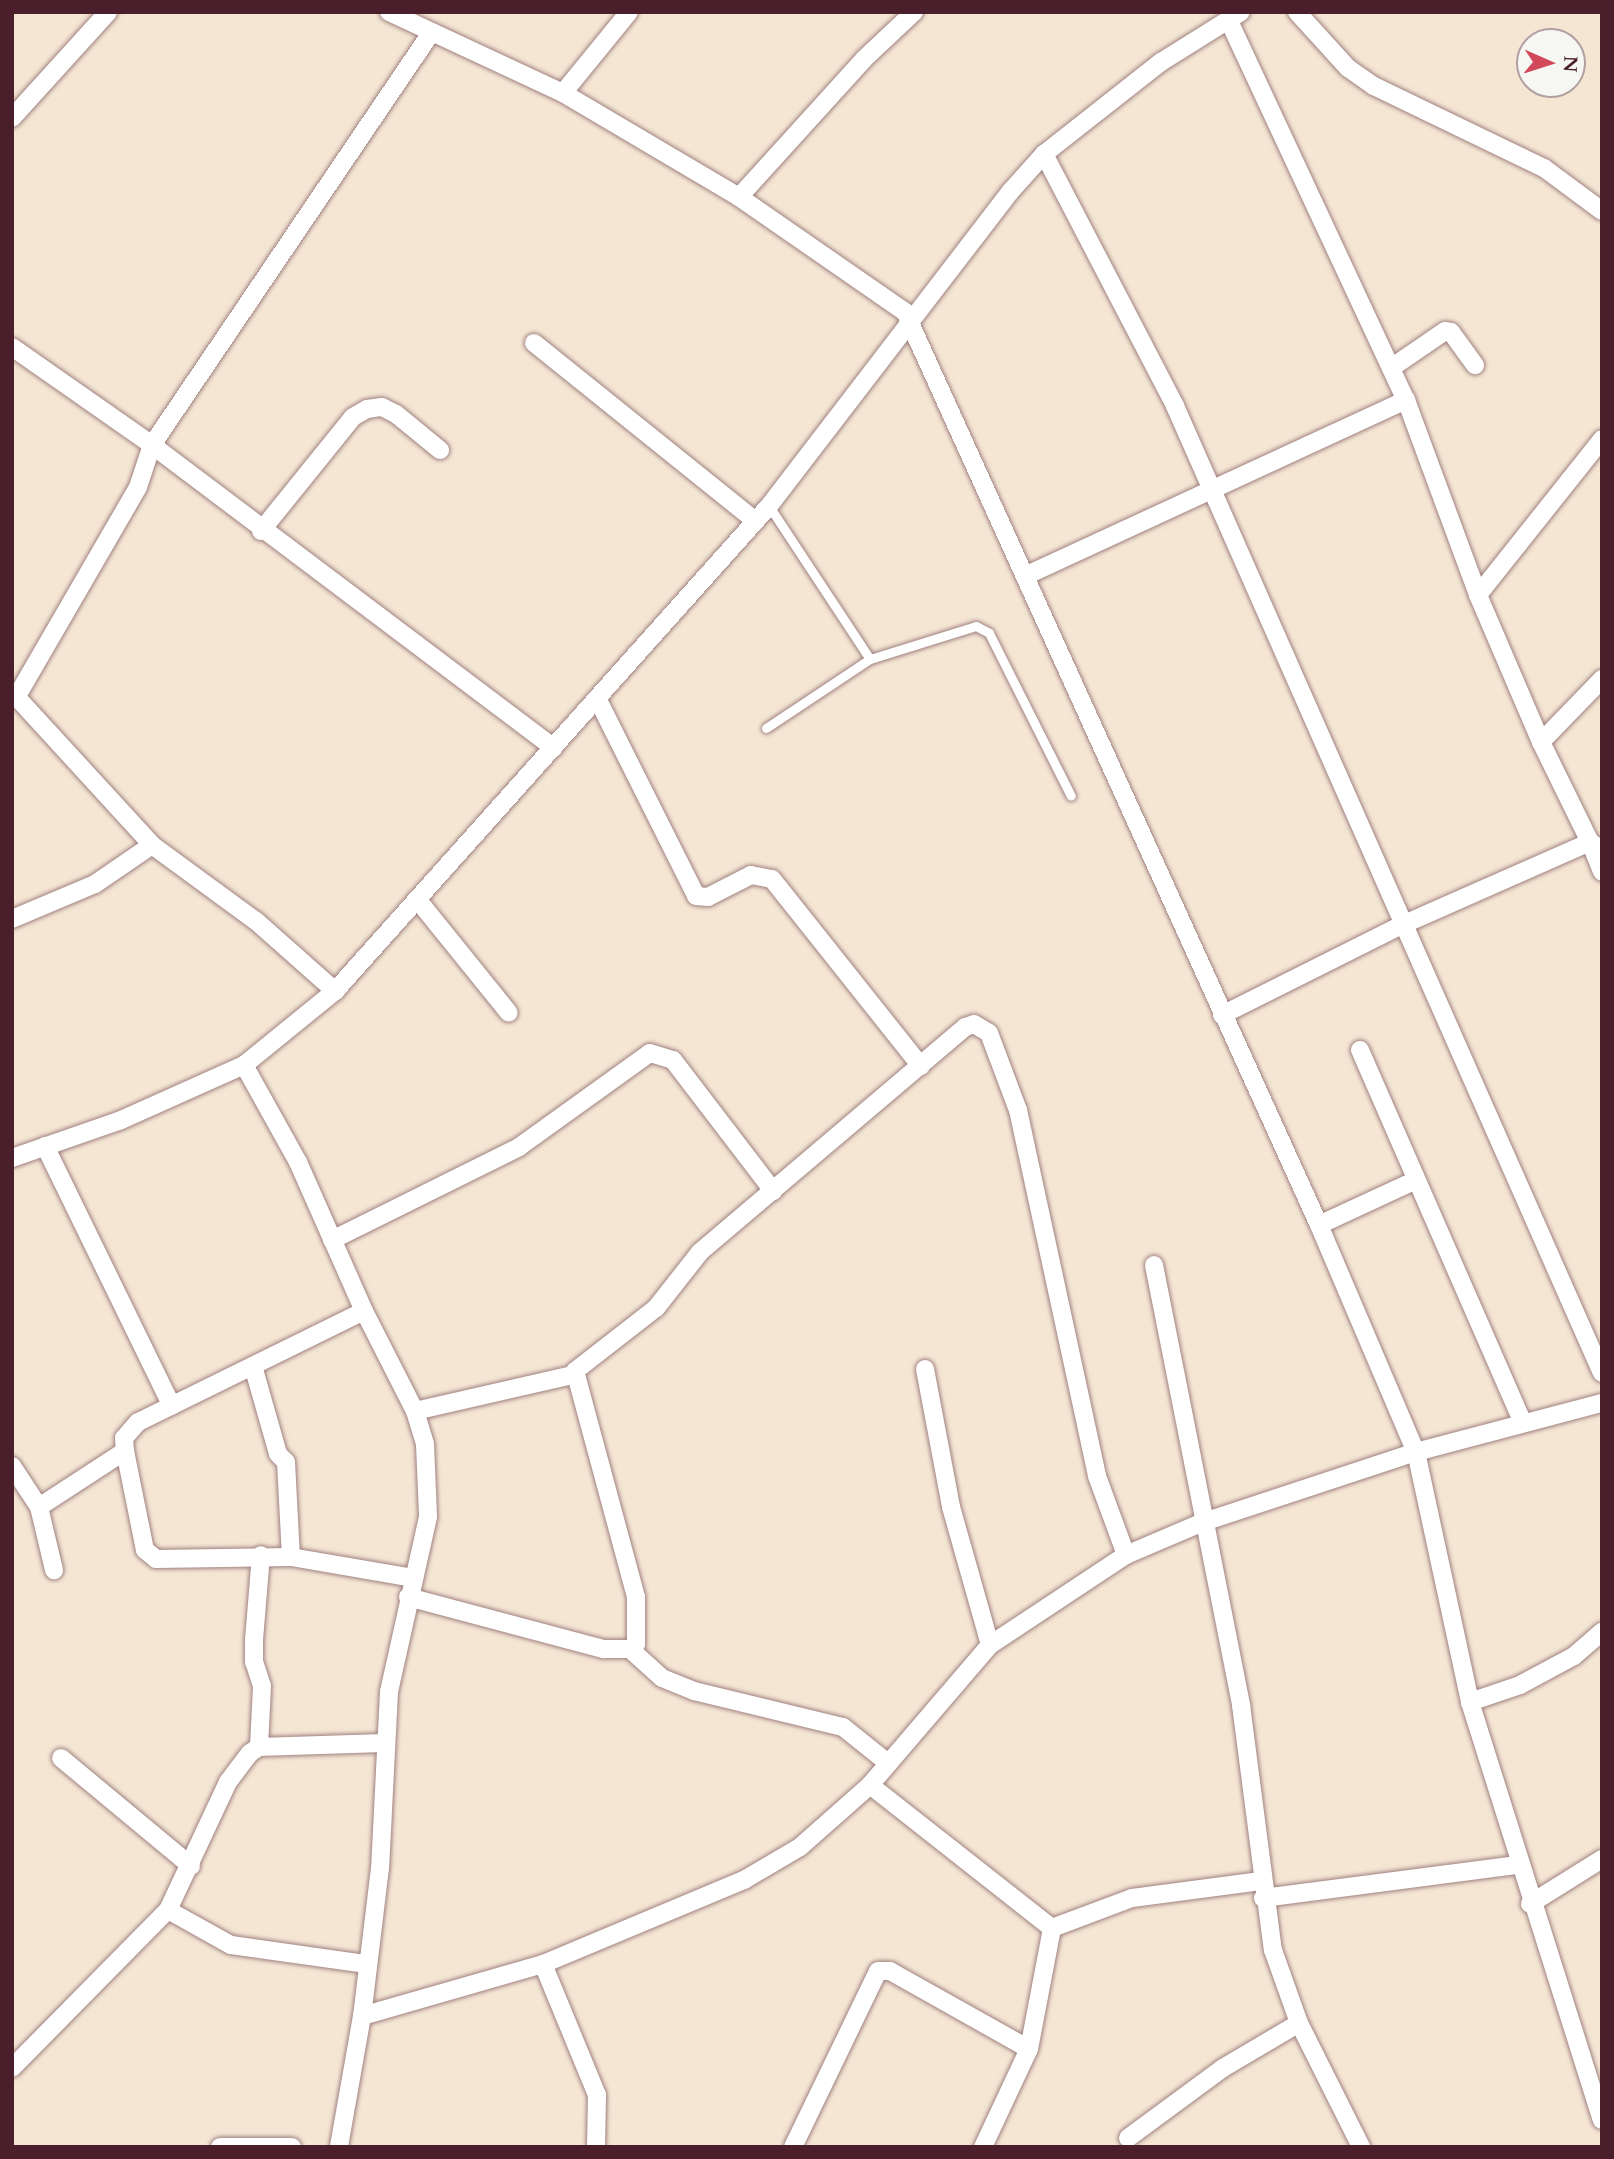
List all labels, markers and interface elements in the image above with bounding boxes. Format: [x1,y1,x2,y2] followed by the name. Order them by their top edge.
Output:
[1516,28,1586,98] north arrow
[1557,55,1583,73] text: N

